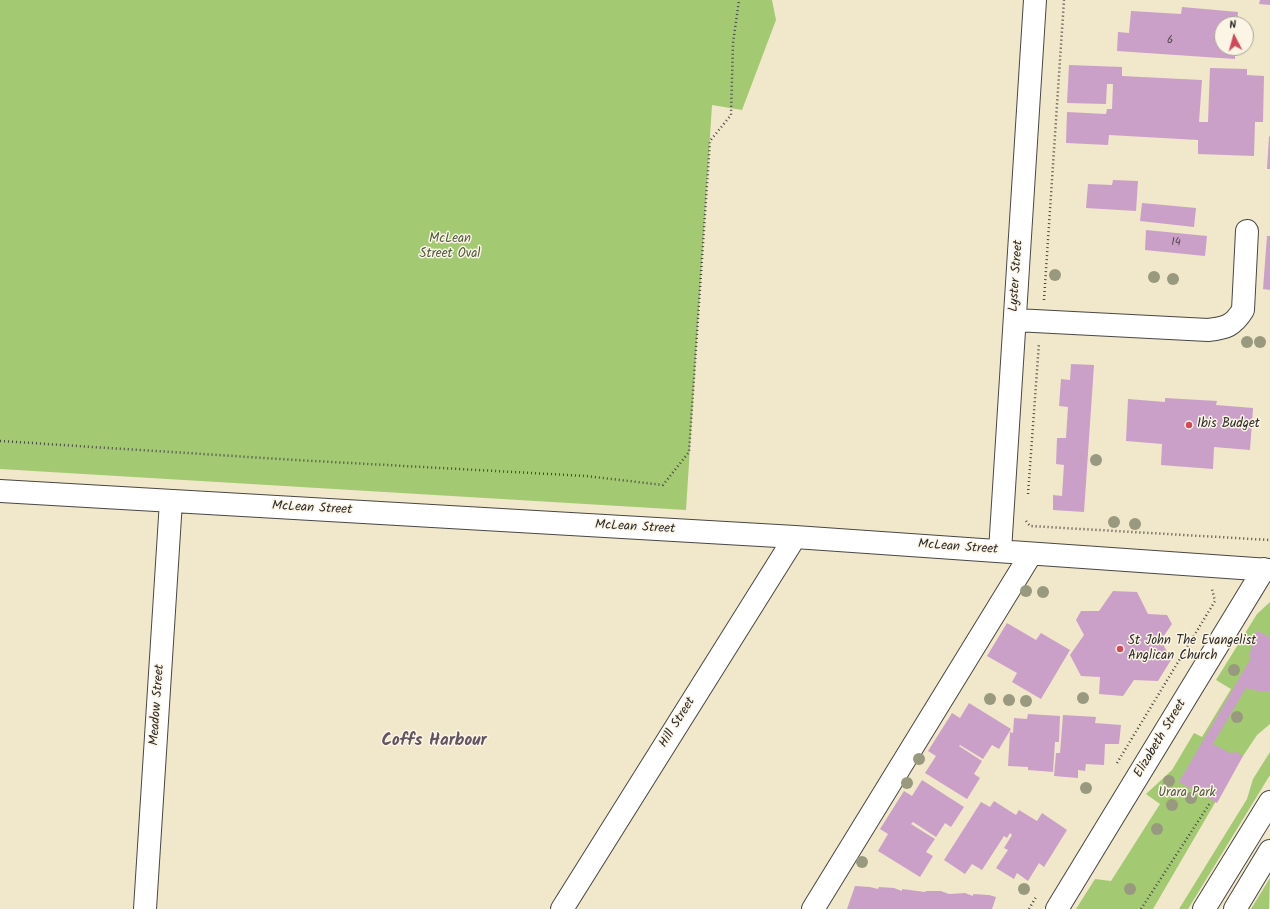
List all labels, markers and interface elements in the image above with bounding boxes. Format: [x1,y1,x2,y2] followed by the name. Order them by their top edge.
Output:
[1214,16,1254,56] north arrow
[1228,16,1237,34] text: N
[1167,34,1173,48] house number: 6
[420,232,480,263] park label: McLean Street Oval
[1171,236,1181,250] house number: 14
[1007,239,1027,313] street label: Lyster Street
[1197,417,1260,433] place label: Ibis Budget
[1184,420,1194,430] marker: Ibis Budget
[272,499,352,519] street label: McLean Street
[595,518,675,538] street label: McLean Street
[917,537,999,559] street label: McLean Street
[1128,634,1256,665] place label: St John The Evangelist Anglican Church
[1115,644,1125,654] marker: St John The Evangelist Anglican Church
[147,664,169,746] street label: Meadow Street
[656,695,700,751] street label: Hill Street
[1132,697,1190,781] street label: Elizabeth Street
[381,732,487,752] district label: Coffs Harbour
[1158,786,1216,802] park label: Urara Park

